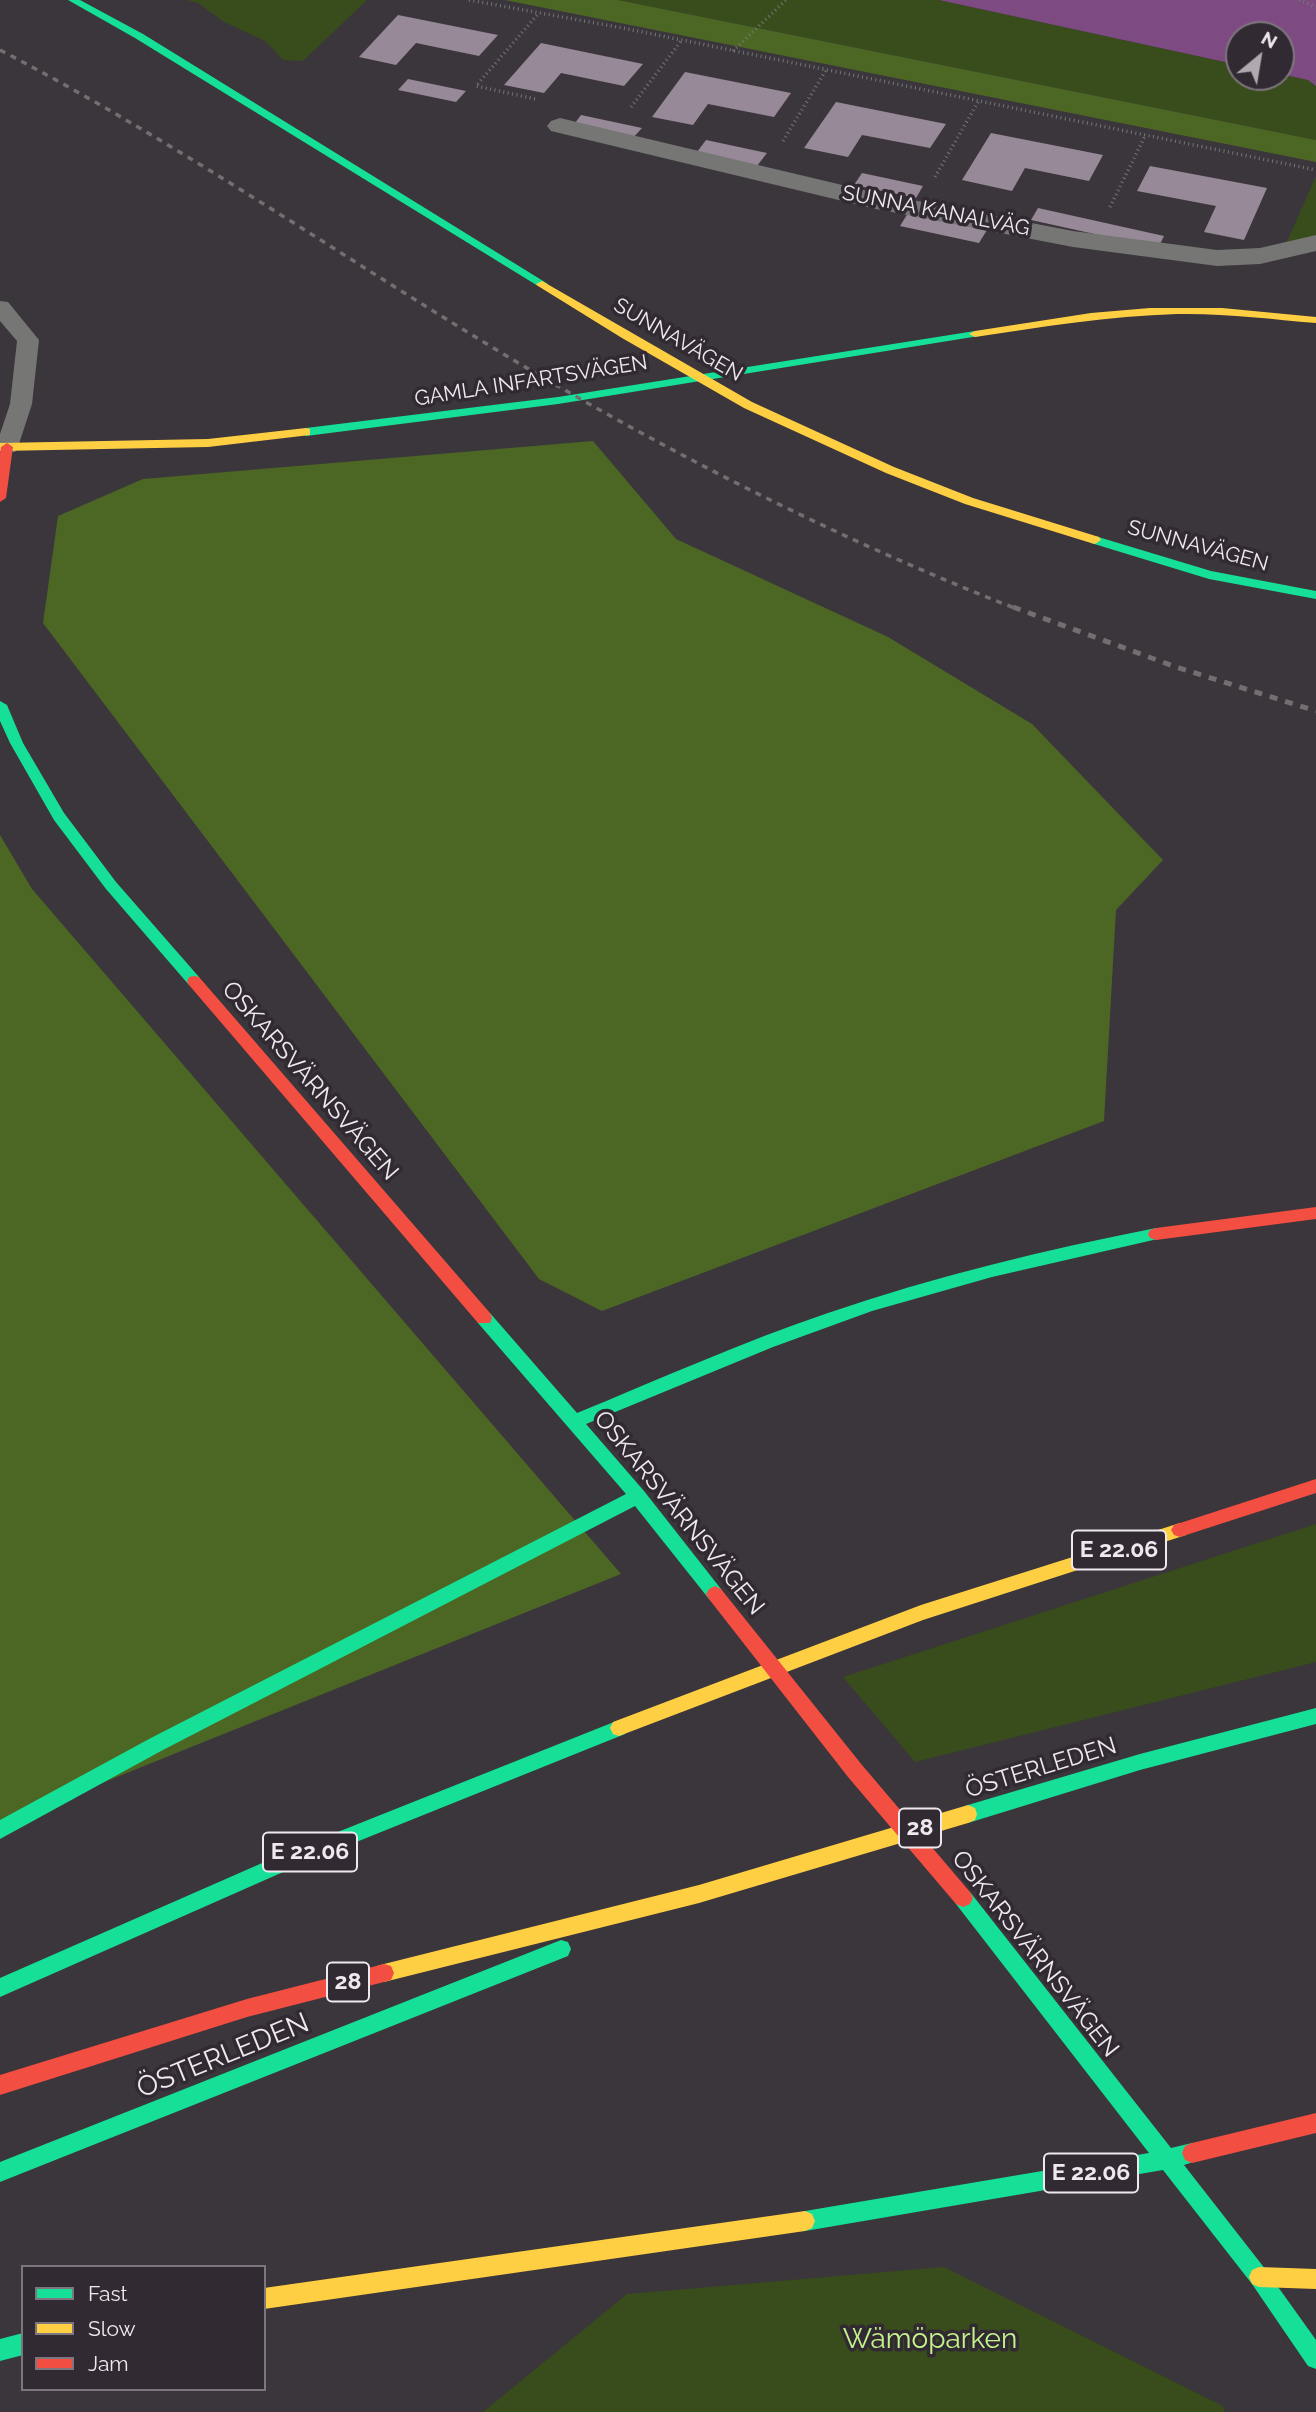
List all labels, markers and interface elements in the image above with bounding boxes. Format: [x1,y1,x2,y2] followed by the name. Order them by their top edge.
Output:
[1225,21,1295,91] north arrow
[1258,26,1281,53] text: N
[840,180,1032,242] street label: SUNNA KANALVÄG
[609,293,747,387] street label: SUNNAVÄGEN
[413,350,649,412] street label: GAMLA INFARTSVÄGEN
[1125,515,1271,577] street label: SUNNAVÄGEN
[216,976,404,1186] street label: OSKARSVÄRNSVÄGEN
[588,1405,770,1621] street label: OSKARSVÄRNSVÄGEN
[1072,1530,1166,1569] road number: E 22.06
[962,1731,1120,1805] street label: ÖSTERLEDEN
[899,1809,941,1848] road number: 28
[263,1832,357,1871] road number: E 22.06
[945,1845,1125,2063] street label: OSKARSVÄRNSVÄGEN
[327,1963,369,2002] road number: 28
[132,2006,314,2106] street label: ÖSTERLEDEN
[1044,2154,1138,2192] road number: E 22.06
[21,2265,266,2391] legend
[88,2281,128,2306] text: Fast
[88,2316,136,2341] text: Slow
[843,2323,1017,2357] park label: Wämöparken
[88,2351,129,2376] text: Jam

